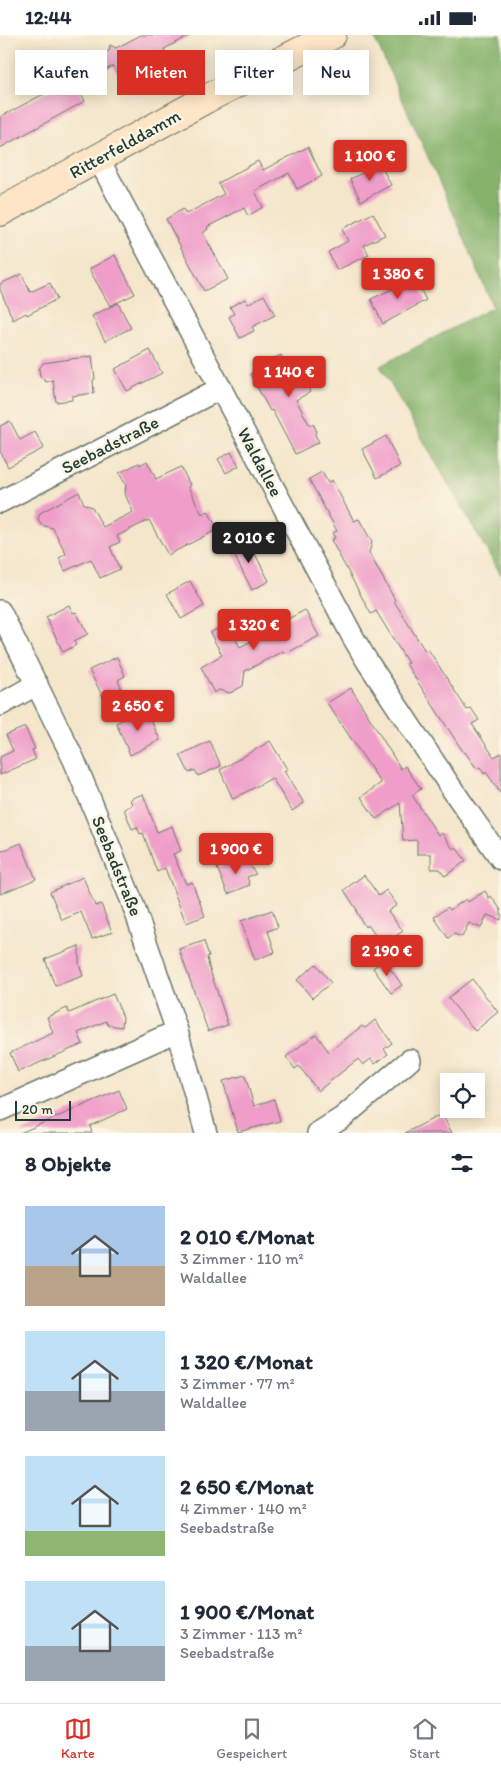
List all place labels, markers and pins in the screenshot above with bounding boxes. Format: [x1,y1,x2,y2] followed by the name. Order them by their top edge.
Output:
[324,139,416,182] pin: 1 100 €
[352,257,444,300] pin: 1 380 €
[243,355,335,398] pin: 1 140 €
[203,521,295,564] pin: 2 010 €
[208,609,300,651] pin: 1 320 €
[92,689,184,732] pin: 2 650 €
[190,833,282,875] pin: 1 900 €
[341,935,433,977] pin: 2 190 €

